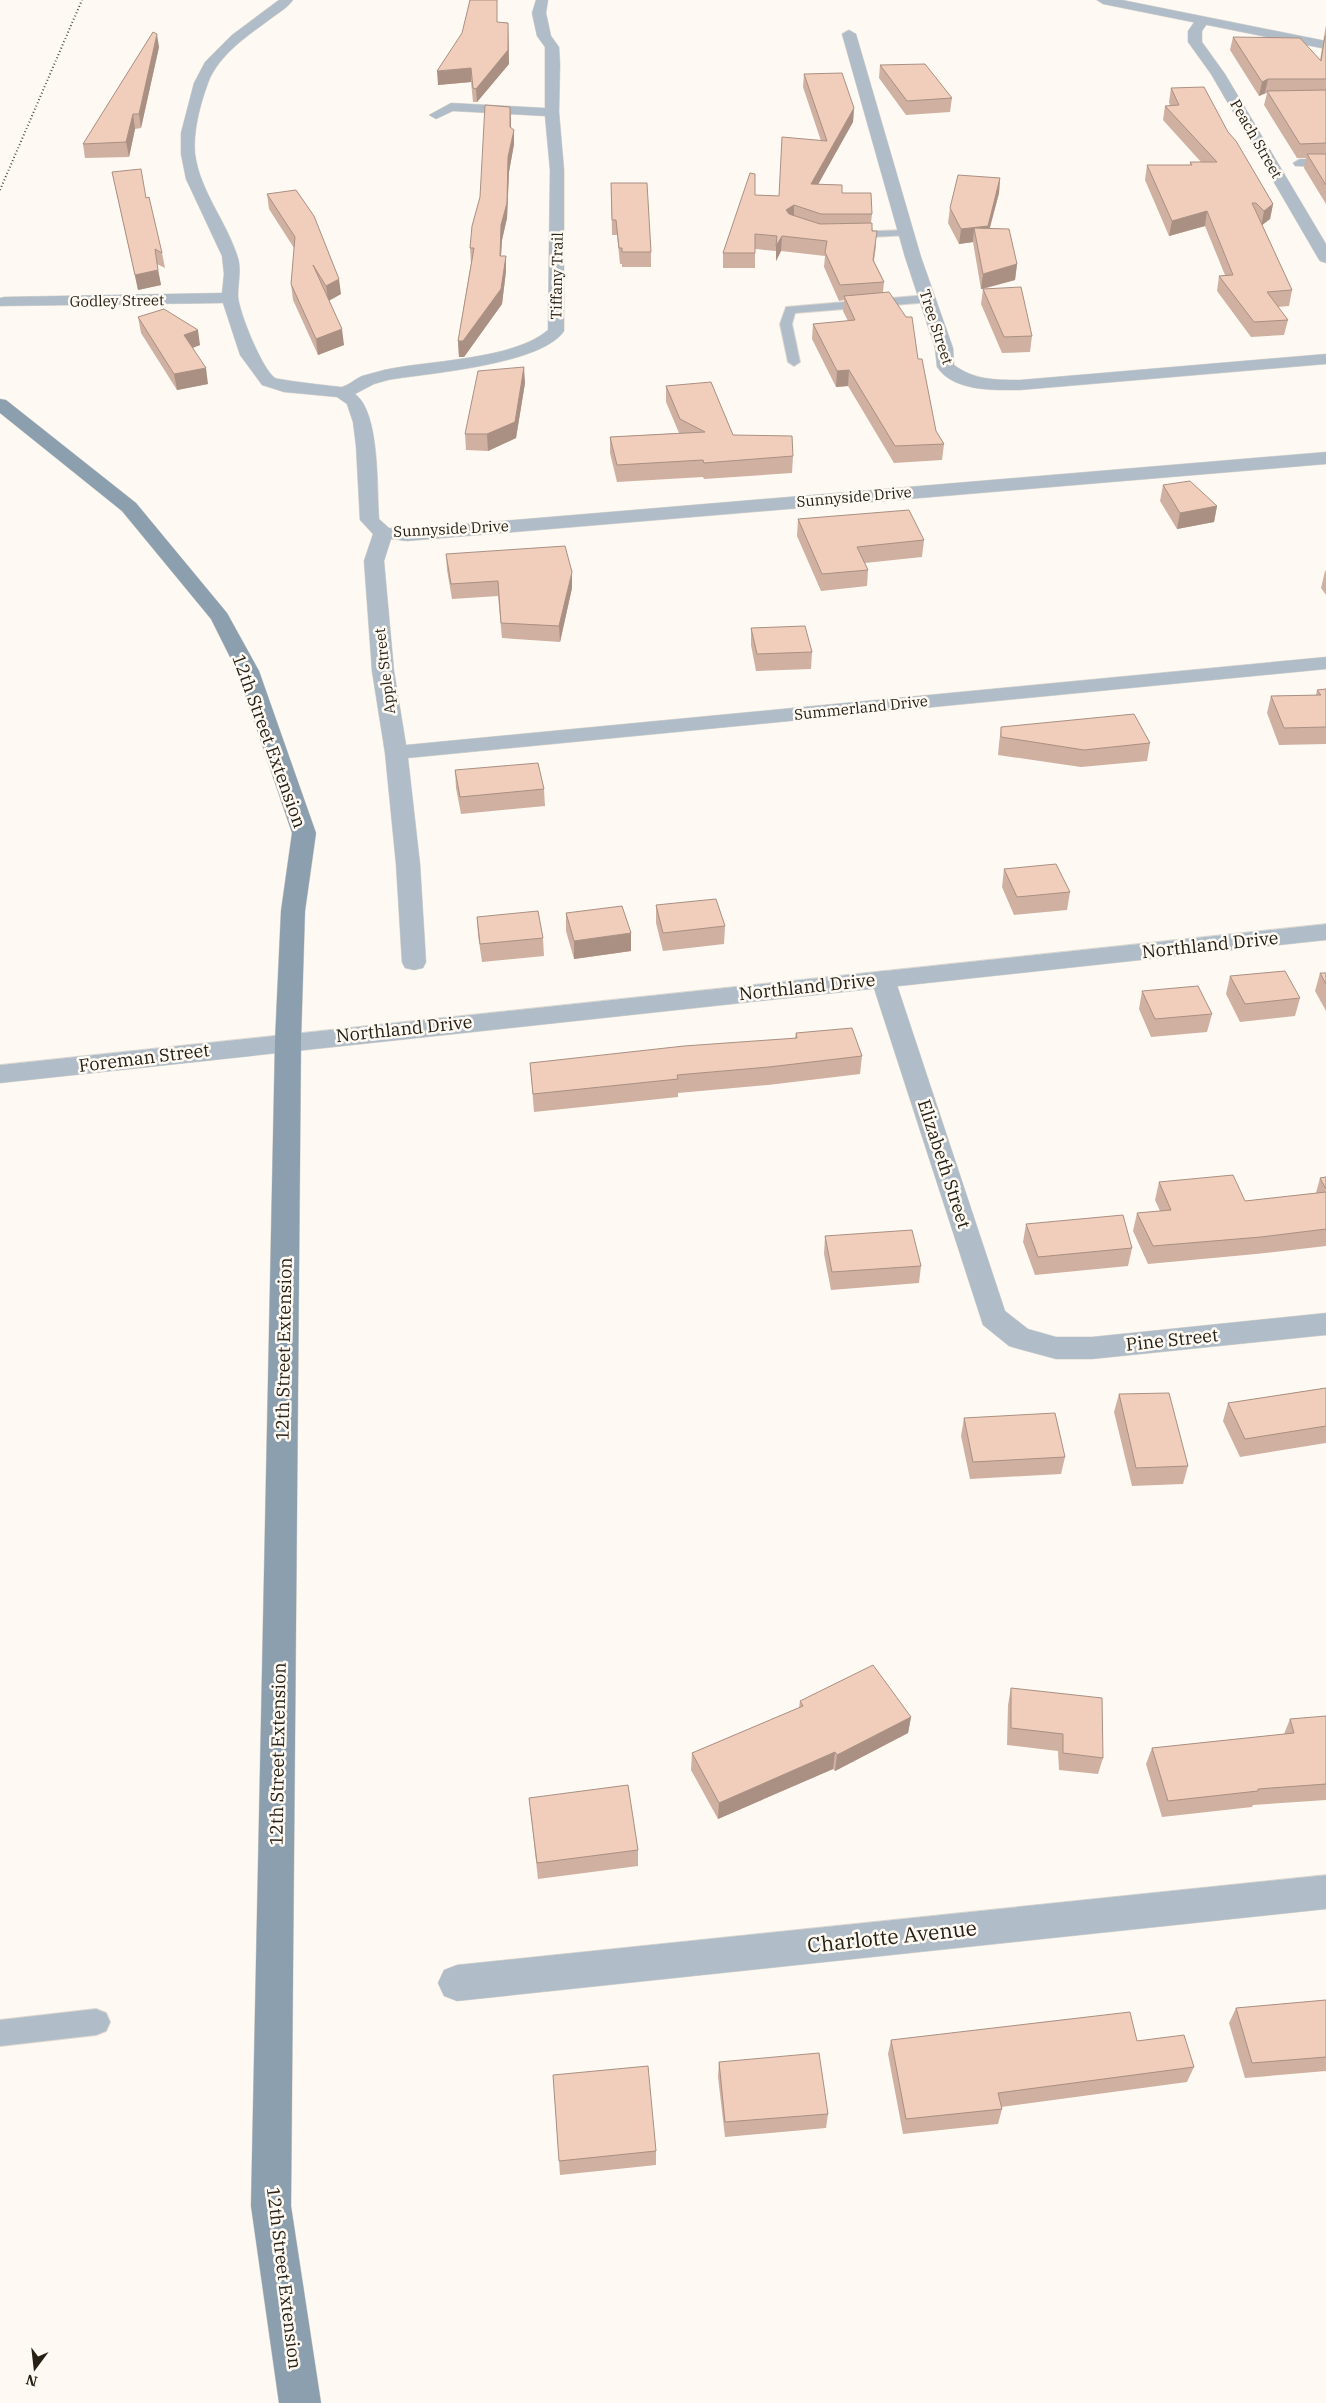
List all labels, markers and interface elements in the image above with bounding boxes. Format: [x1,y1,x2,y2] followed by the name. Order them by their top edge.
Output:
[1226,96,1287,182] street label: Peach Street
[546,232,567,320] street label: Tiffany Trail
[915,287,958,367] street label: Tree Street
[70,290,164,311] street label: Godley Street
[796,482,912,511] street label: Sunnyside Drive
[393,516,509,541] street label: Sunnyside Drive
[370,627,399,715] street label: Apple Street
[227,651,312,831] street label: 12th Street Extension
[793,691,929,724] street label: Summerland Drive
[1141,926,1279,963] street label: Northland Drive
[738,968,876,1005] street label: Northland Drive
[335,1010,473,1047] street label: Northland Drive
[77,1038,211,1077] street label: Foreman Street
[913,1096,976,1231] street label: Elizabeth Street
[270,1257,297,1441] street label: 12th Street Extension
[1125,1323,1219,1356] street label: Pine Street
[264,1662,291,1846] street label: 12th Street Extension
[806,1913,978,1959] street label: Charlotte Avenue
[262,2186,307,2370] street label: 12th Street Extension
[10,2343,60,2393] north arrow
[24,2370,39,2391] text: N

